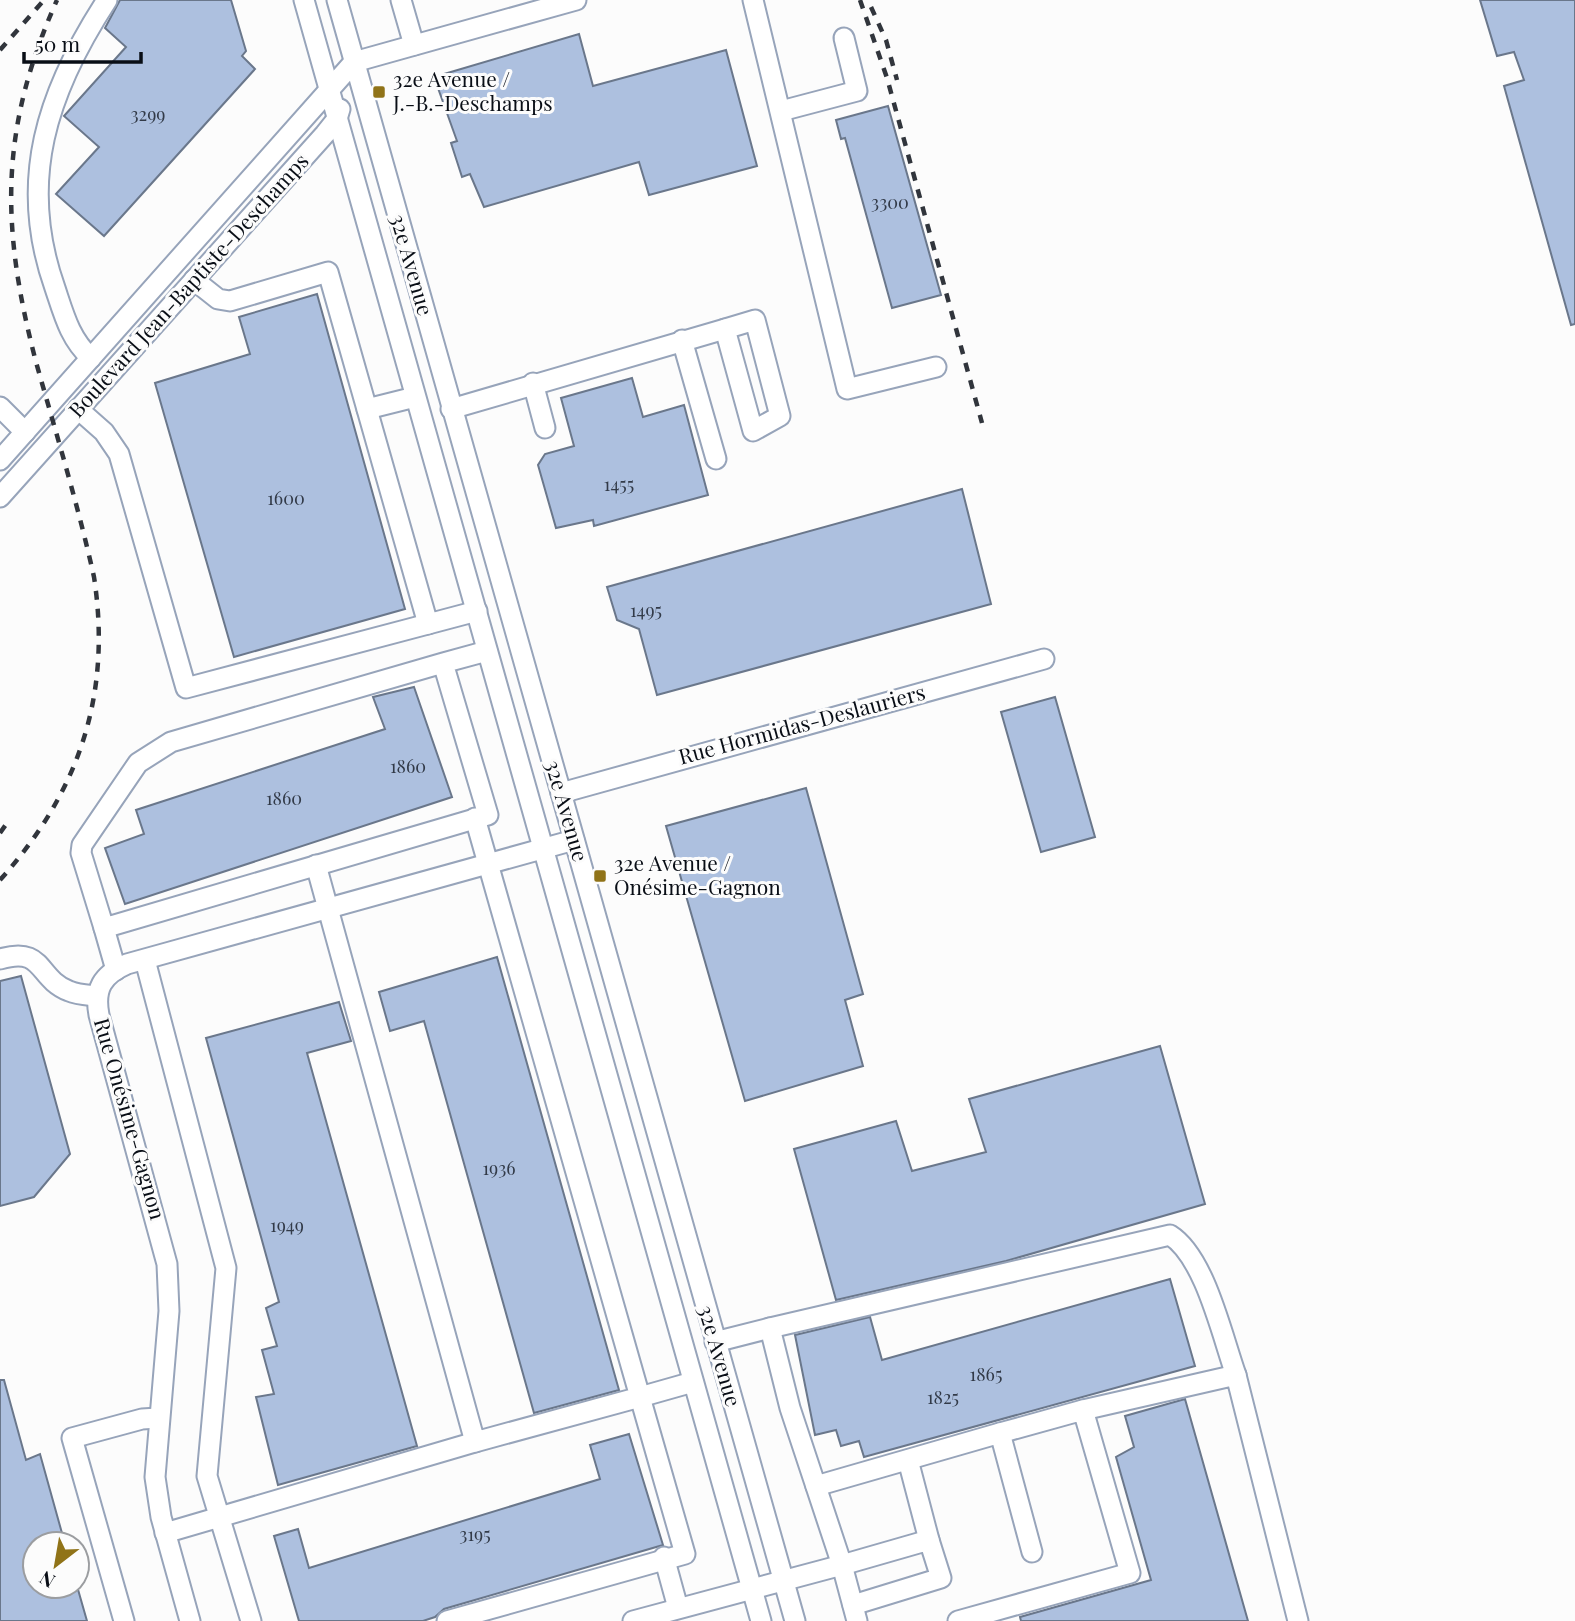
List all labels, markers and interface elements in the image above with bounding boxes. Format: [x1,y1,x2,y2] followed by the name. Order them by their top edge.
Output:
[24,21,142,65] scale bar
[35,29,81,57] text: 50 m
[392,64,553,116] place label: 32e Avenue / J.-B.-Deschamps
[371,84,387,100] marker: 32e Avenue / J.-B.-Deschamps
[130,102,166,126] house number: 3299
[61,147,314,423] street label: Boulevard Jean-Baptiste-Deschamps
[871,190,909,214] house number: 3300
[385,211,441,318] street label: 32e Avenue
[604,472,634,496] house number: 1455
[267,486,305,510] house number: 1600
[630,598,662,622] house number: 1495
[675,677,928,769] street label: Rue Hormidas-Deslauriers
[390,754,426,778] house number: 1860
[540,757,596,864] street label: 32e Avenue
[266,786,302,810] house number: 1860
[614,848,781,900] place label: 32e Avenue / Onésime-Gagnon
[592,868,608,884] marker: 32e Avenue / Onésime-Gagnon
[89,1014,173,1223] street label: Rue Onésime-Gagnon
[482,1156,516,1180] house number: 1936
[270,1213,304,1237] house number: 1949
[693,1302,749,1409] street label: 32e Avenue
[970,1362,1002,1386] house number: 1865
[927,1385,959,1409] house number: 1825
[459,1522,491,1546] house number: 3195
[21,1530,91,1600] north arrow
[34,1566,59,1595] text: N

